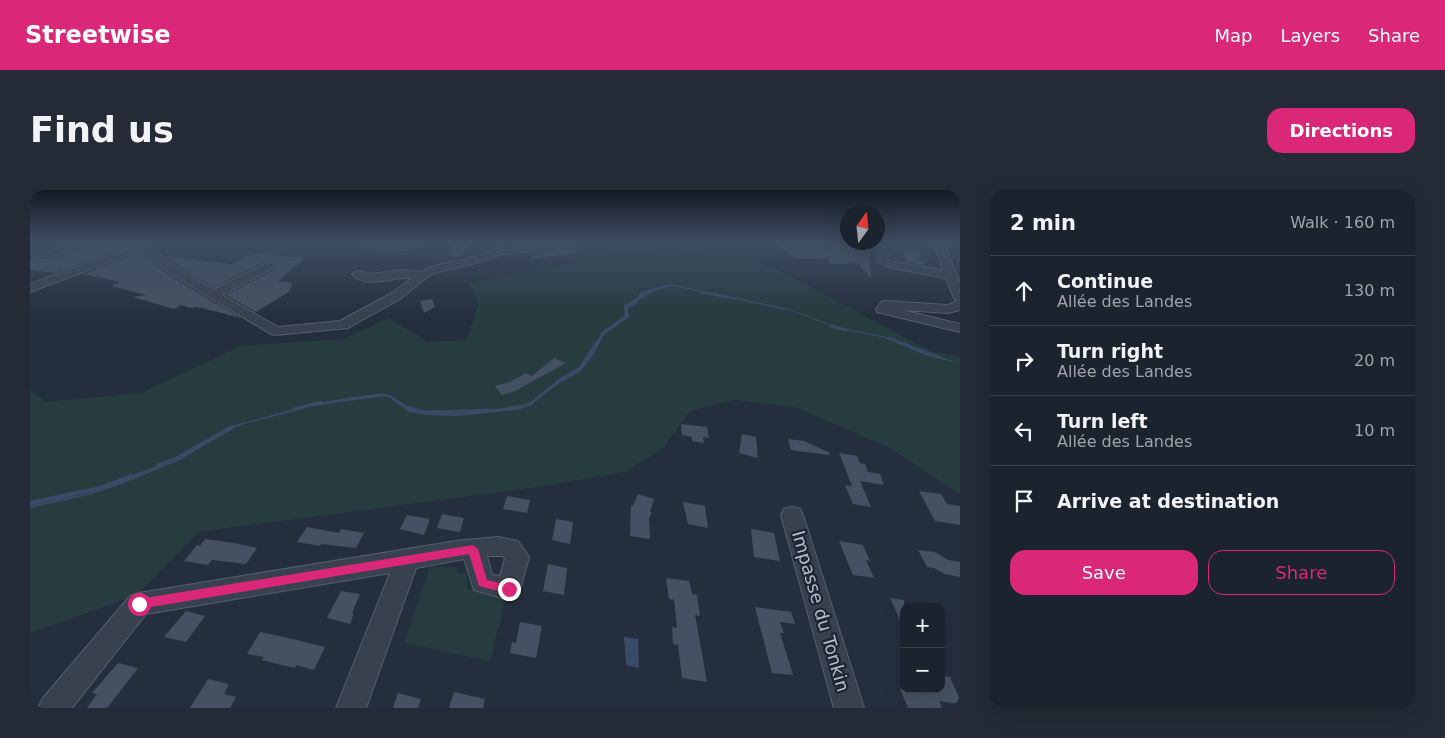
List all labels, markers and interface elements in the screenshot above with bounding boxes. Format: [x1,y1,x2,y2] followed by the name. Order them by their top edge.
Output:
[25,21,171,49] text: Streetwise
[1214,25,1252,46] text: Map
[1280,25,1340,46] text: Layers
[1368,25,1420,46] text: Share
[1267,108,1415,153] button: Directions
[30,110,174,150] text: Find us
[840,205,885,250] north arrow
[1010,211,1076,235] text: 2 min
[1290,213,1395,232] text: Walk · 160 m
[1057,270,1153,292] text: Continue
[1010,277,1038,305] icon: ahead
[1344,281,1395,300] text: 130 m
[1057,292,1192,311] text: Allée des Landes
[1057,340,1163,362] text: Turn right
[1010,347,1038,375] icon: right
[1354,351,1395,370] text: 20 m
[1057,362,1192,381] text: Allée des Landes
[1057,410,1148,432] text: Turn left
[1010,417,1038,445] icon: left
[1354,421,1395,440] text: 10 m
[1057,432,1192,451] text: Allée des Landes
[1010,487,1038,515] icon: arrive
[1057,490,1279,512] text: Arrive at destination
[788,528,854,694] street label: Impasse du Tonkin
[1010,550,1198,595] button: Save
[1208,550,1395,595] button: Share
[498,578,521,601] route end
[128,593,151,616] route start
[900,603,945,693] map controls
[900,603,945,648] button: +
[900,648,945,693] button: −

